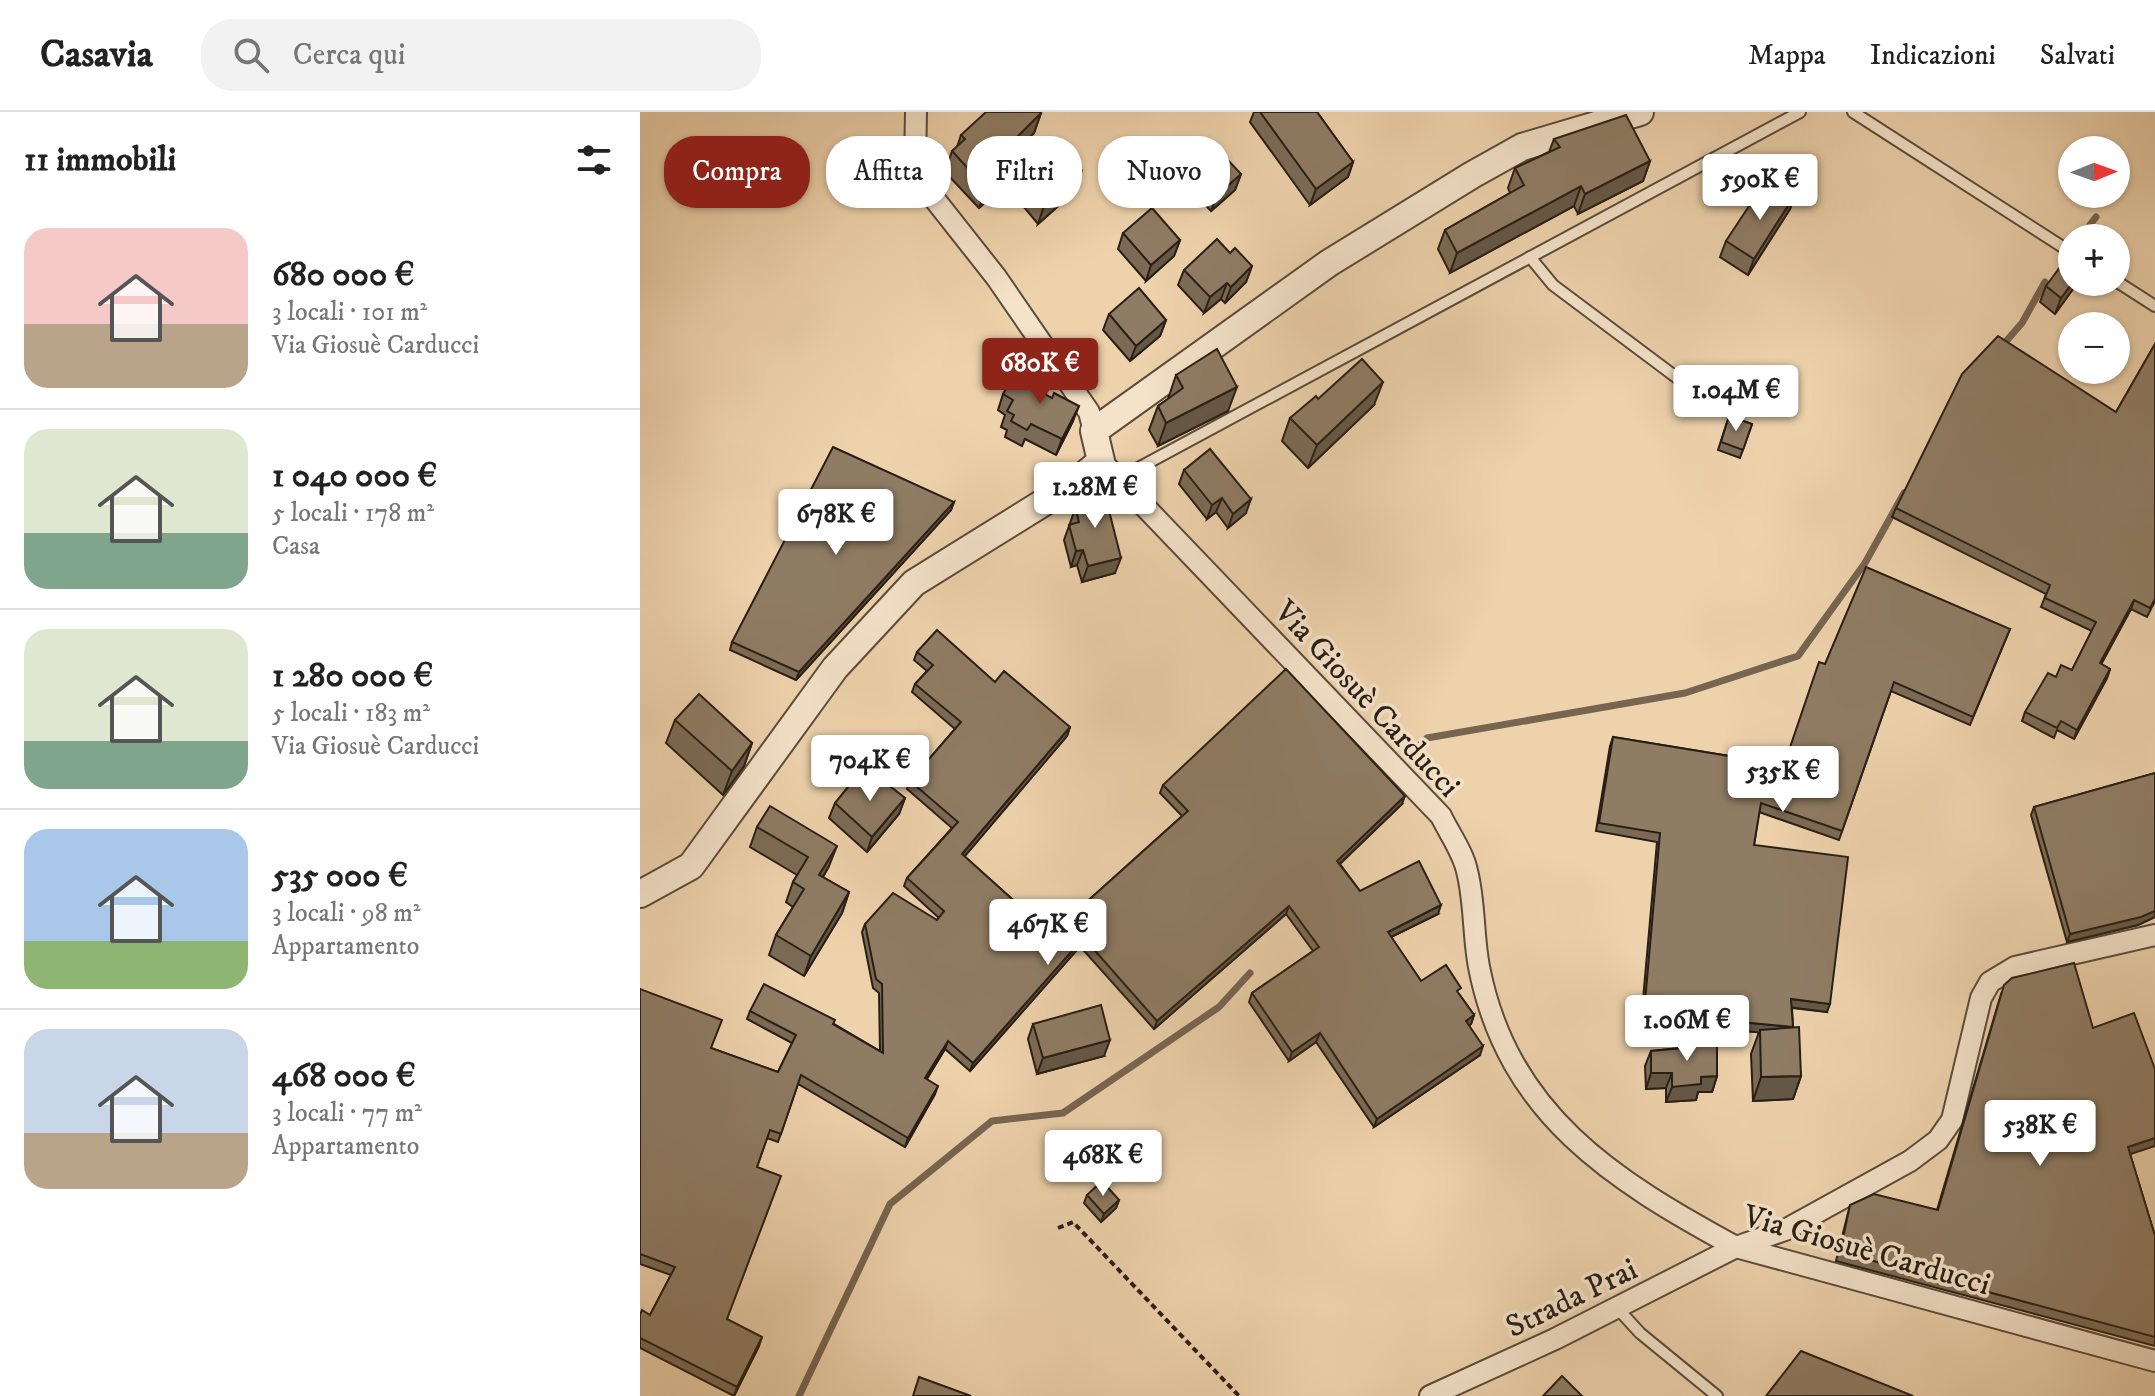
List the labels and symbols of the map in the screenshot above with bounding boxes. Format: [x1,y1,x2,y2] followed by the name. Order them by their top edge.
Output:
[2058,136,2130,208] north arrow
[1695,154,1825,222] pin: 590K €
[975,338,1105,406] pin: 680K €
[1662,365,1810,433] pin: 1.04M €
[1021,462,1169,530] pin: 1.28M €
[771,489,901,557] pin: 678K €
[1264,592,1468,806] street label: Via Giosuè Carducci
[805,735,935,803] pin: 704K €
[1718,746,1848,814] pin: 535K €
[983,899,1113,967] pin: 467K €
[1613,995,1761,1063] pin: 1.06M €
[1975,1100,2105,1168] pin: 538K €
[1038,1130,1168,1198] pin: 468K €
[1737,1196,1995,1305] street label: Via Giosuè Carducci
[1500,1250,1644,1348] street label: Strada Prai

